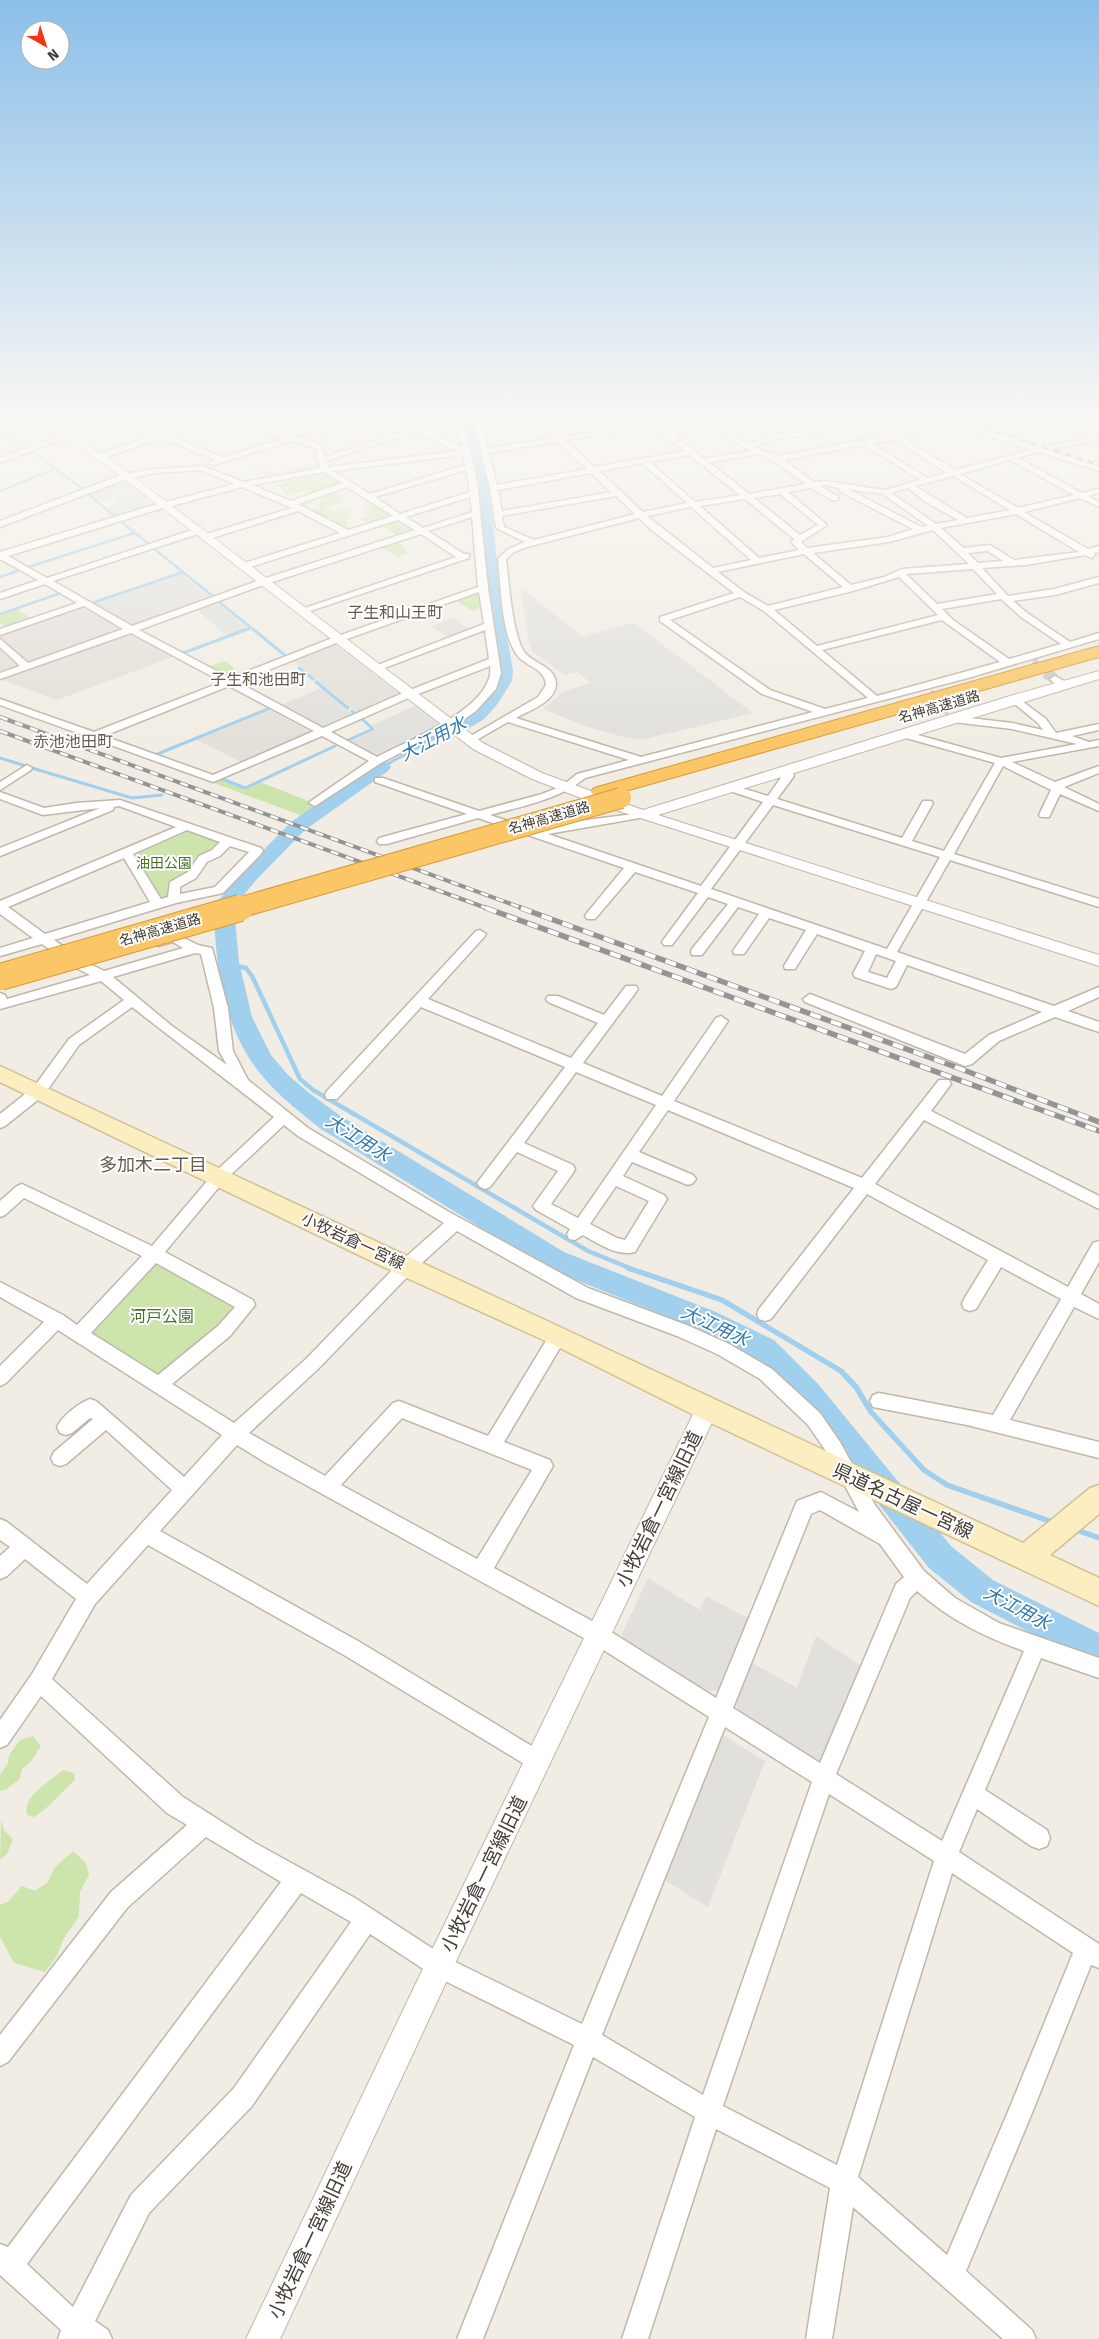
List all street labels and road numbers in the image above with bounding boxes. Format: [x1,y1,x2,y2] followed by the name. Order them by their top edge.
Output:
[896,687,982,727] street label: 名神高速道路
[506,798,592,838] street label: 名神高速道路
[117,910,203,950] street label: 名神高速道路
[298,1209,408,1273] street label: 小牧岩倉一宮線
[611,1427,707,1591] street label: 小牧岩倉一宮線旧道
[829,1458,977,1544] street label: 県道名古屋一宮線
[436,1792,532,1956] street label: 小牧岩倉一宮線旧道
[263,2158,357,2322] street label: 小牧岩倉一宮線旧道

